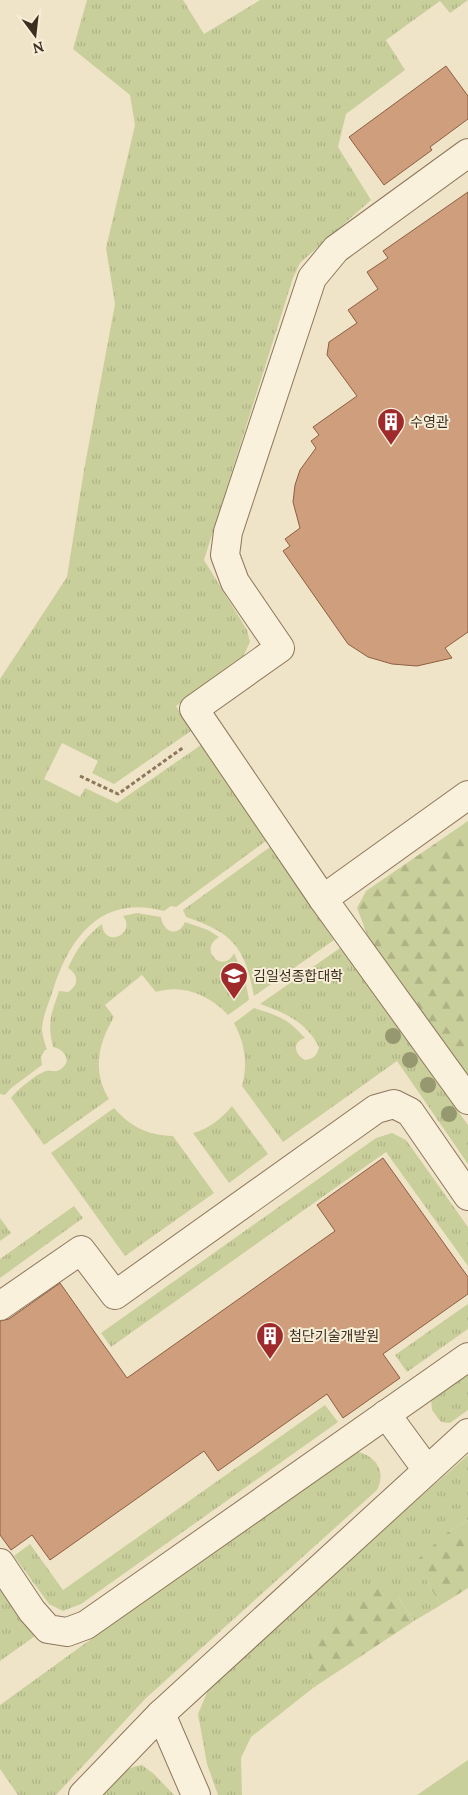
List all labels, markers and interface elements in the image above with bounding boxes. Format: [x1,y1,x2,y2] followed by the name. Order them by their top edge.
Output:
[10,10,60,60] north arrow
[31,37,46,58] text: N
[376,407,406,446] building icon: 수영관
[410,413,449,431] place label: 수영관
[219,961,249,1000] school or university icon: 김일성종합대학
[253,967,343,985] place label: 김일성종합대학
[255,1321,285,1360] building icon: 첨단기술개발원
[289,1327,379,1345] place label: 첨단기술개발원

